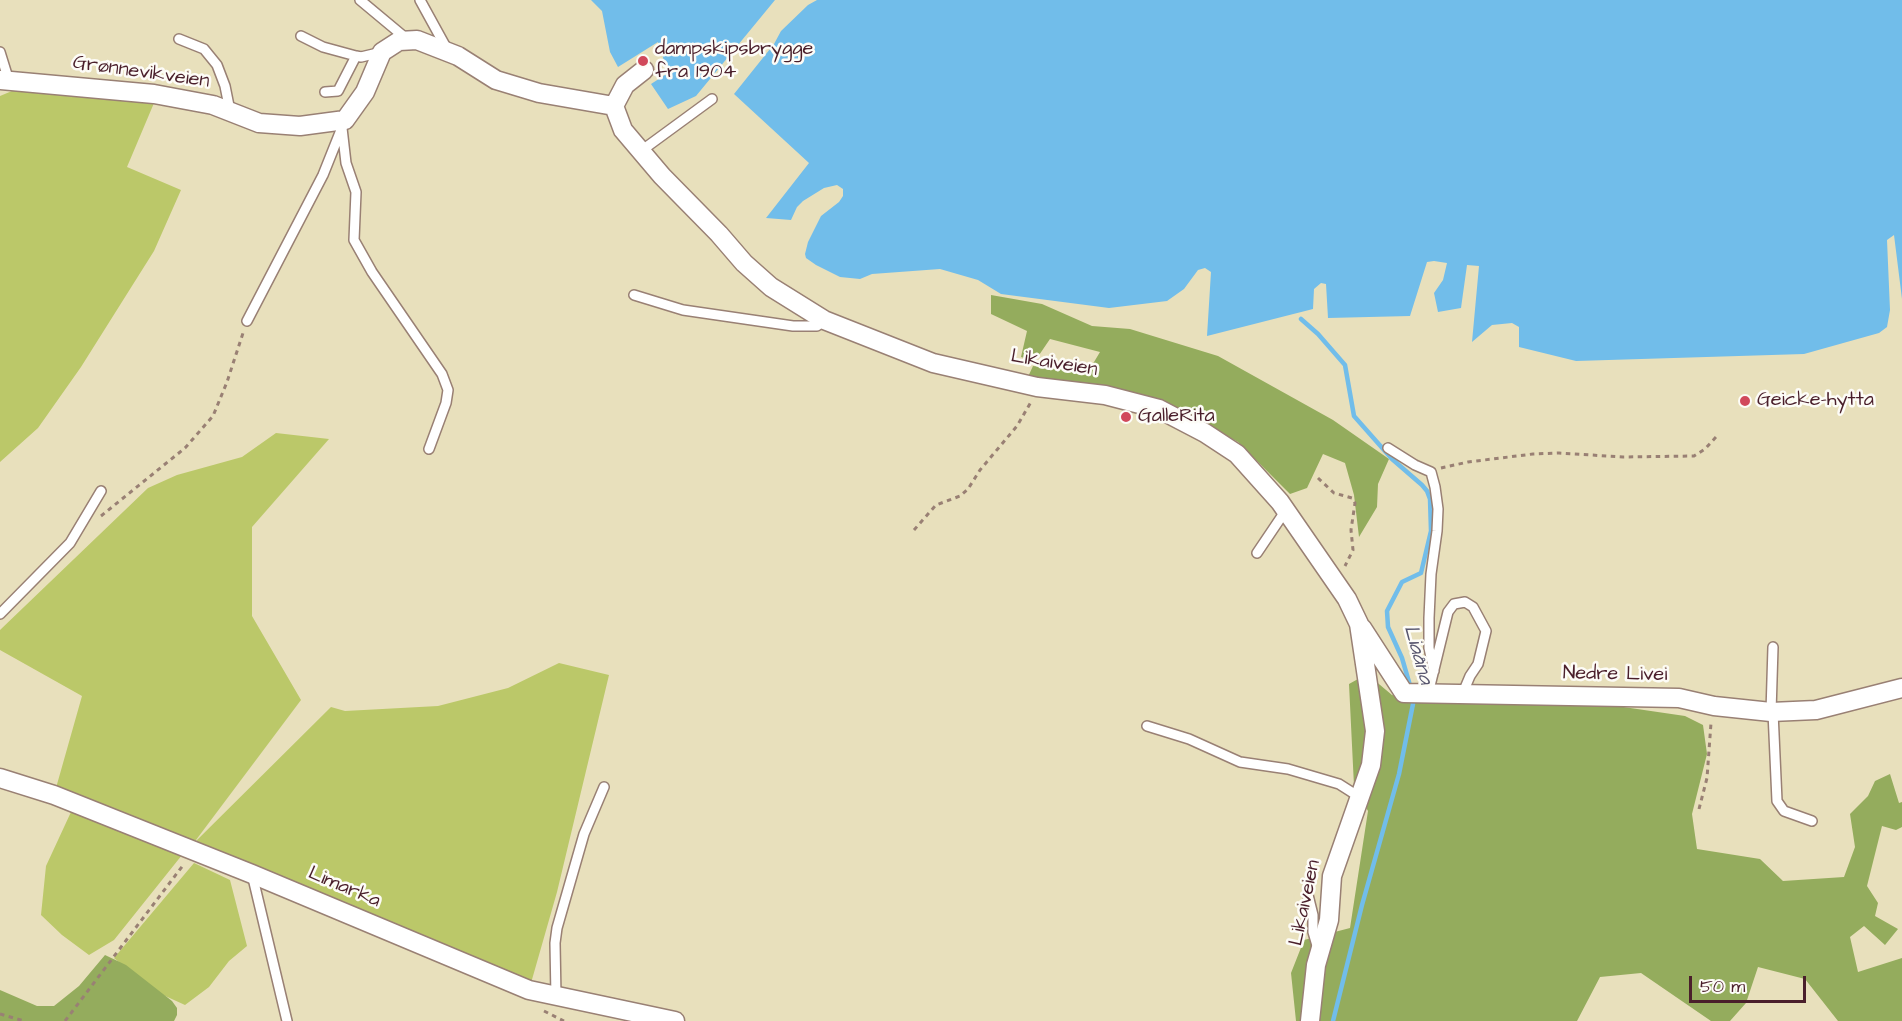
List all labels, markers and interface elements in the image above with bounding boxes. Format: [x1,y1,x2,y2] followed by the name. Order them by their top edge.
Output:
[655,38,813,85] place label: dampskipsbrygge fra 1904
[71,52,211,94] street label: Grønnevikveien
[636,54,650,68] marker: dampskipsbrygge fra 1904
[1009,345,1099,383] street label: Likaiveien
[1757,389,1874,413] place label: Geicke-hytta
[1738,394,1752,408] marker: Geicke-hytta
[1138,405,1215,429] place label: GalleRita
[1119,410,1133,424] marker: GalleRita
[1397,623,1437,687] water label: Liaåna
[1563,662,1667,688] street label: Nedre Livei
[1285,858,1327,948] street label: Likaiveien
[304,862,384,914] street label: Limarka
[1692,964,1809,1002] scale bar
[1700,974,1745,999] text: 50 m

